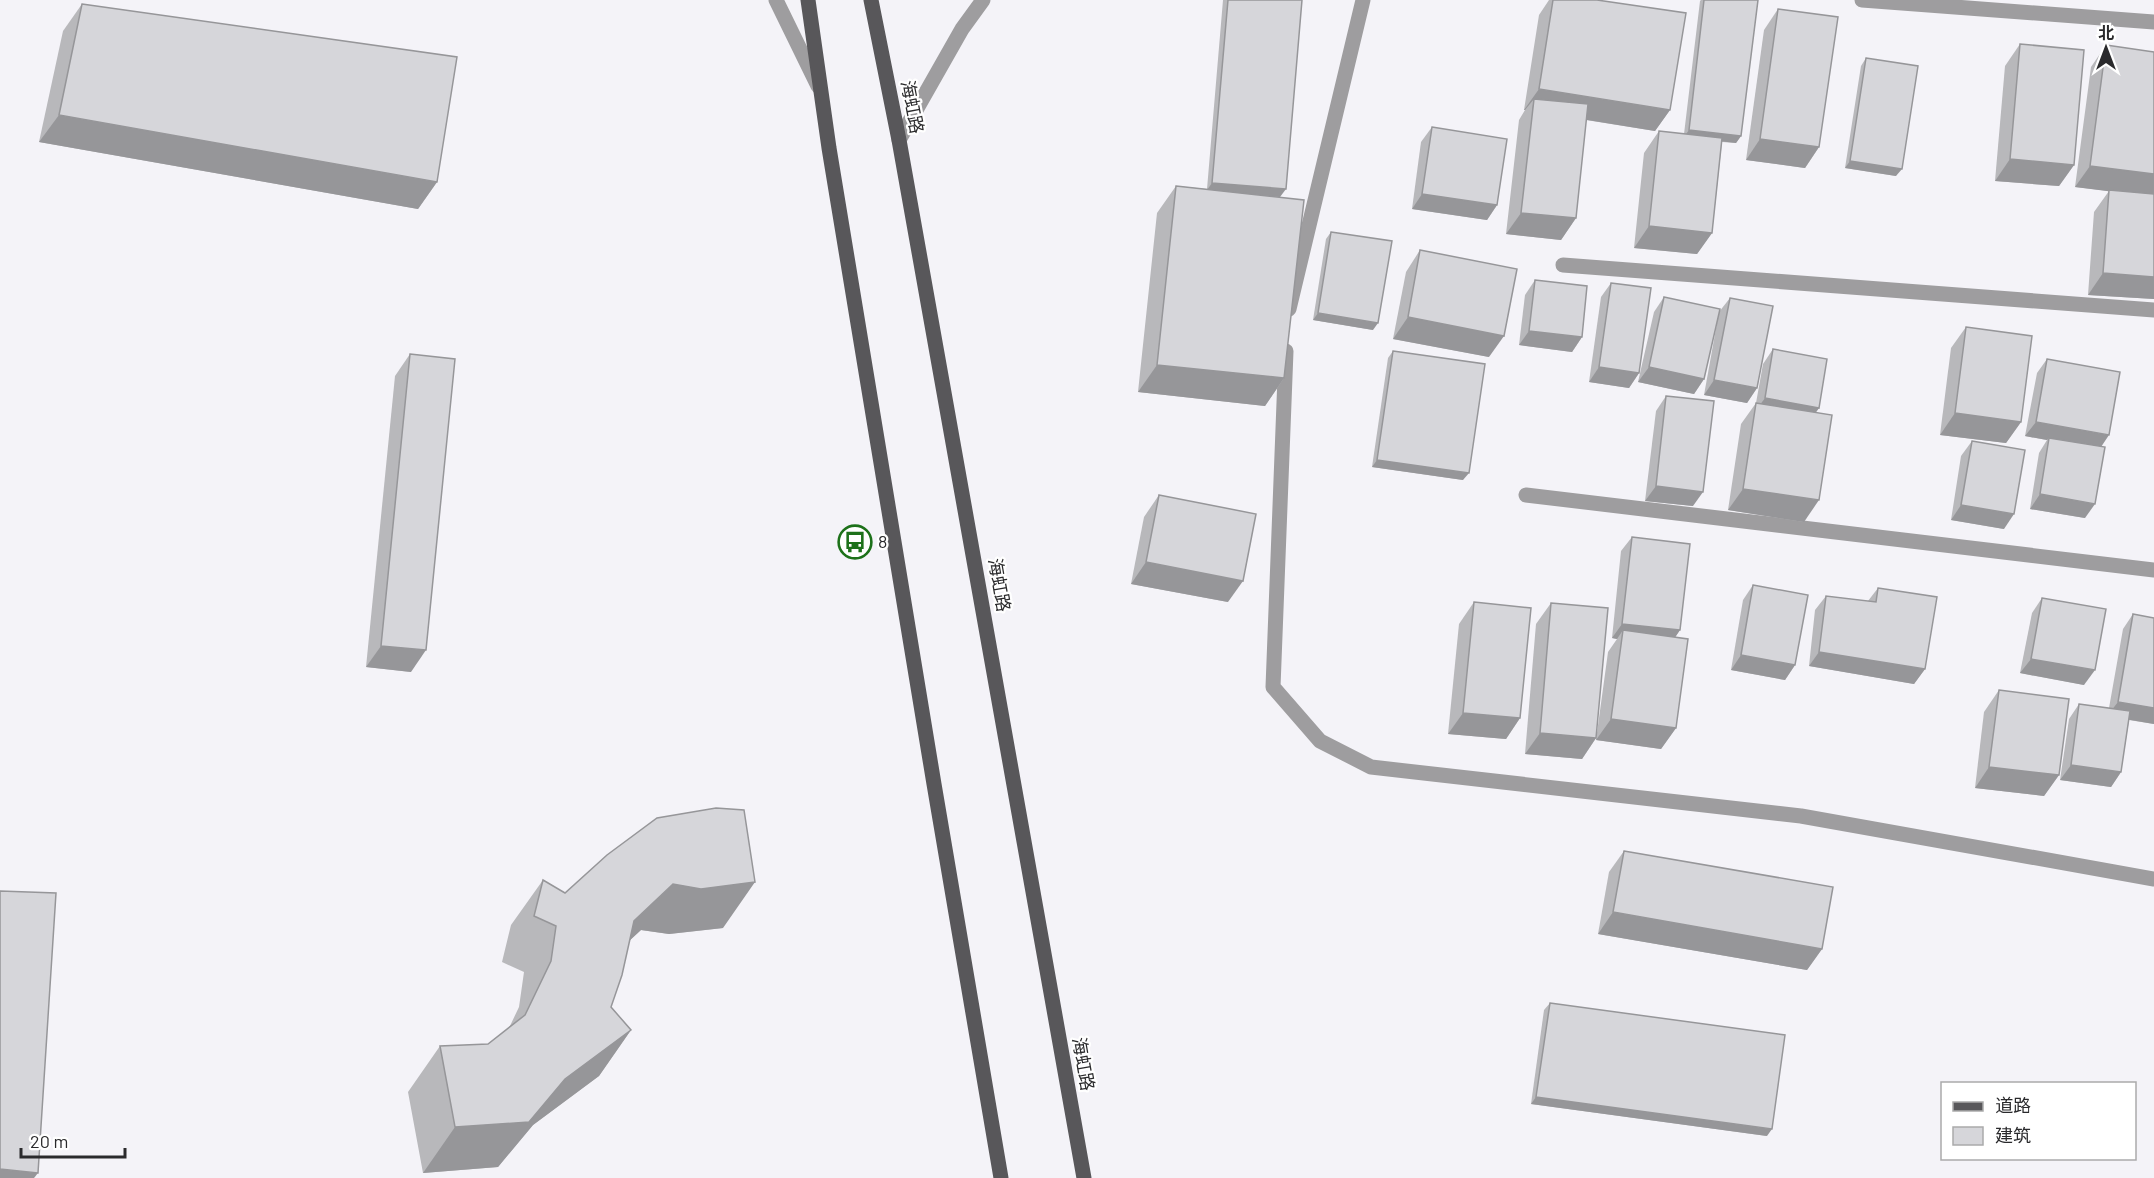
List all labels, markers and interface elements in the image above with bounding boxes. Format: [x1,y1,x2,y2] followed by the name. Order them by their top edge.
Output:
[2076,18,2136,78] north arrow
[2098,23,2114,42] text: 北
[897,78,929,135] street label: 海虹路
[837,524,873,560] bus stop icon: 8
[878,530,887,552] place label: 8
[984,556,1016,613] street label: 海虹路
[1068,1035,1100,1092] street label: 海虹路
[1941,1082,2136,1160] legend
[1995,1094,2031,1116] text: 道路
[21,1121,124,1159] scale bar
[1995,1124,2031,1146] text: 建筑
[30,1130,68,1152] text: 20 m

